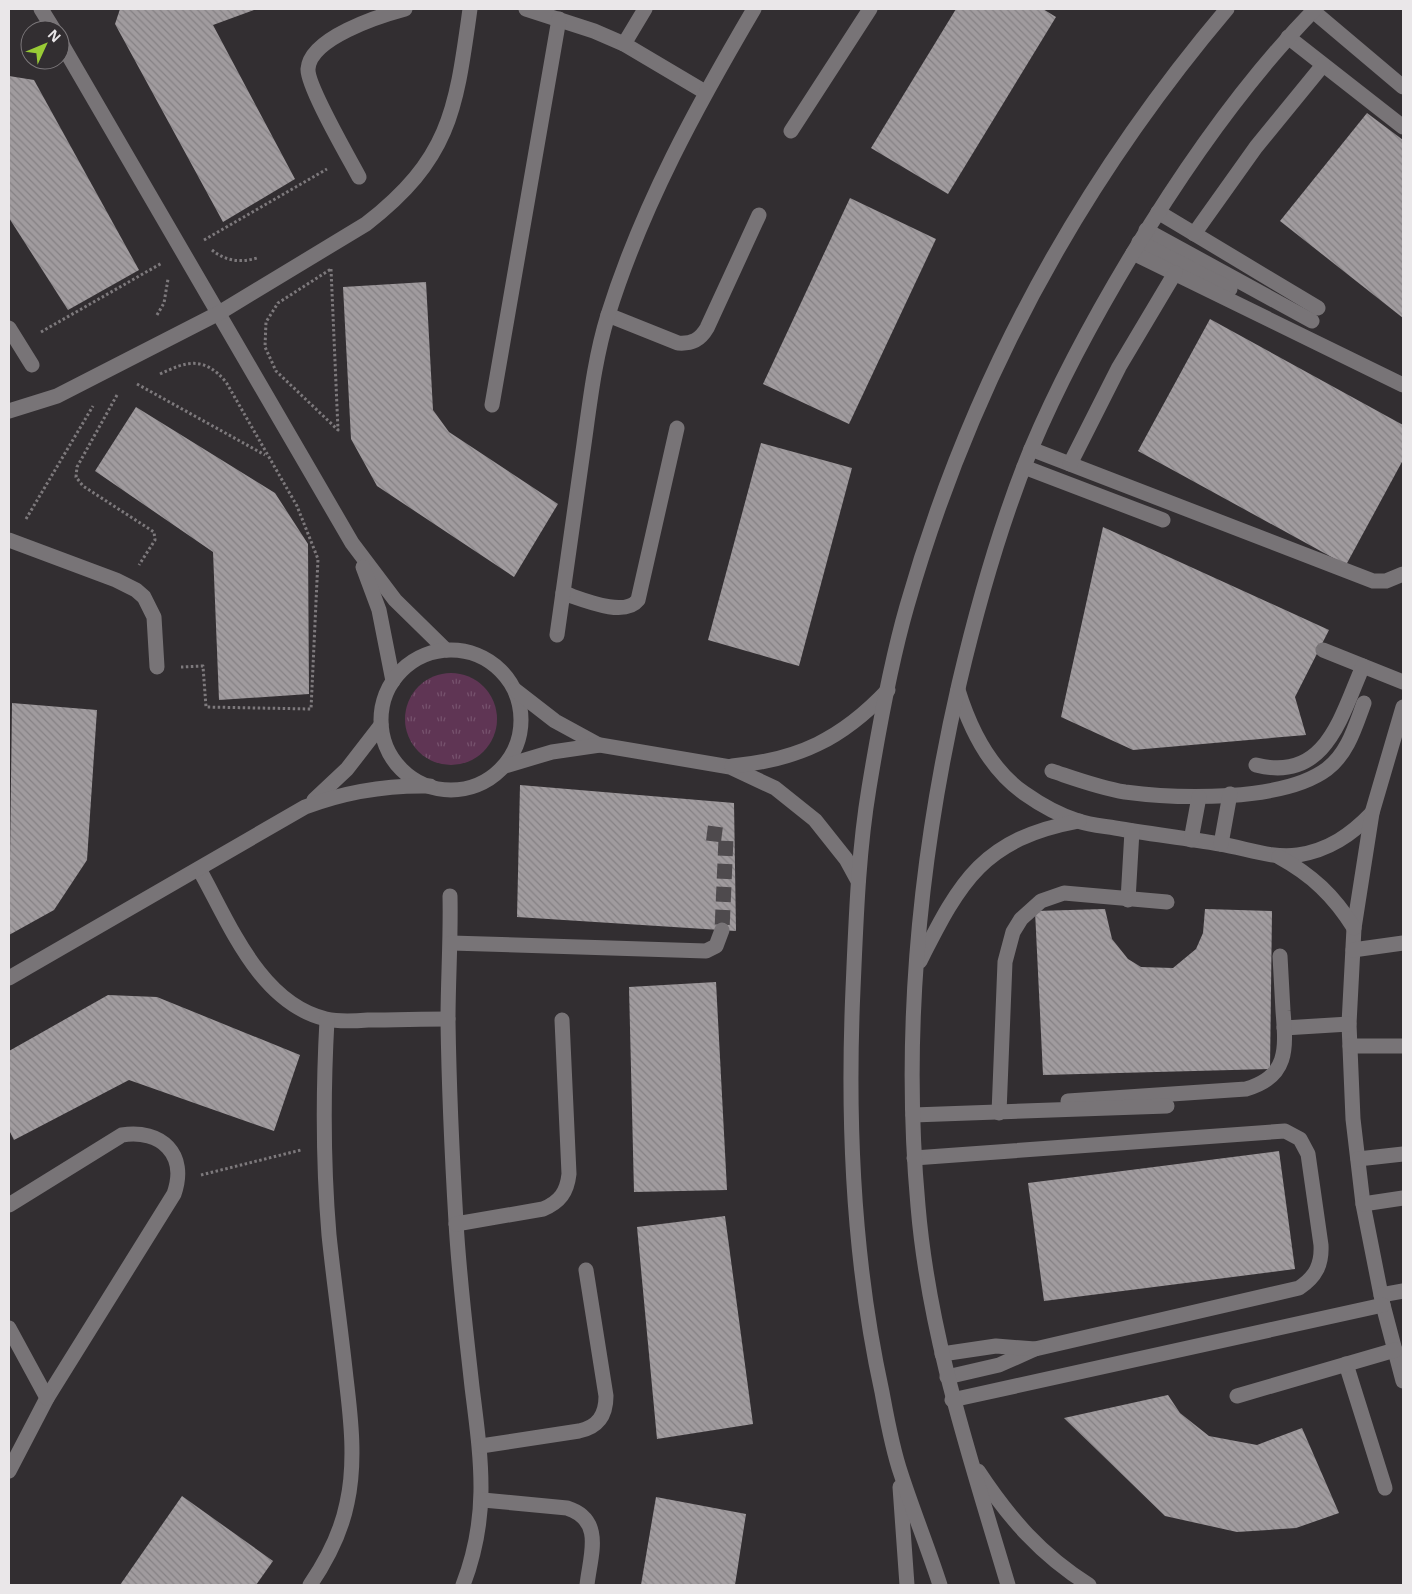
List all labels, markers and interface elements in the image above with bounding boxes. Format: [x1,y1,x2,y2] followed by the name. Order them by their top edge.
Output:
[20,20,70,70] north arrow
[44,25,66,46] text: N

